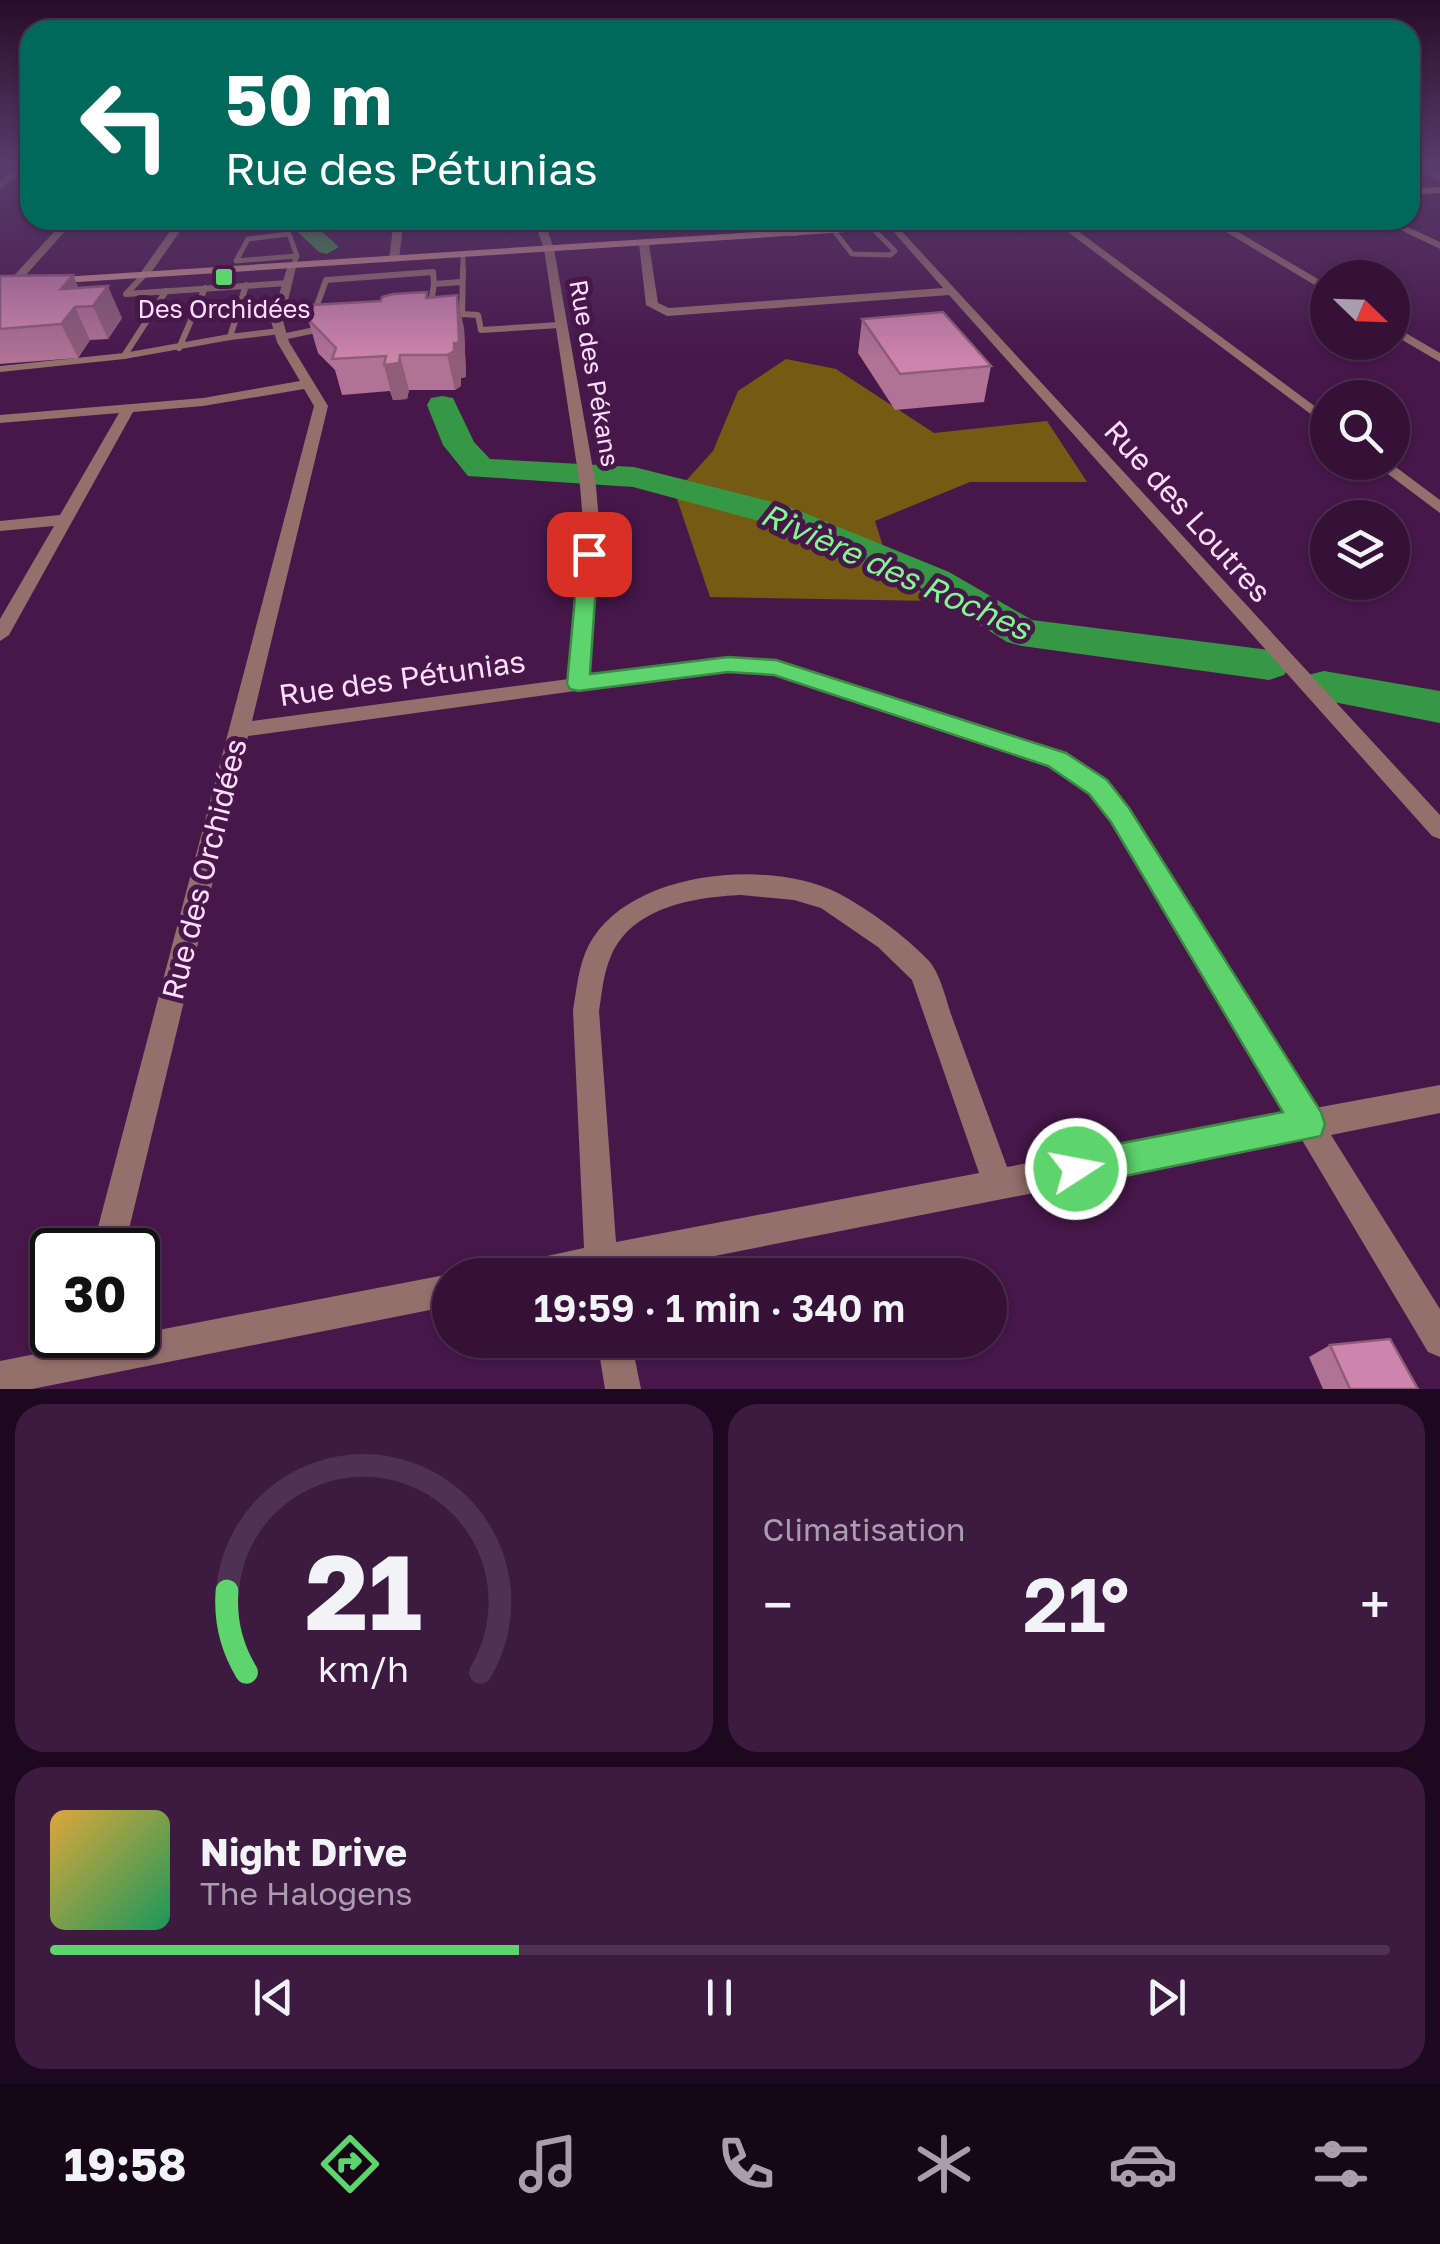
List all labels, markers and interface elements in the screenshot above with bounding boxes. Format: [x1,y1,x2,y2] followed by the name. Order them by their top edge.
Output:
[225,56,392,140] text: 50 m
[60,60,190,190] icon: left
[225,141,598,195] text: Rue des Pétunias
[1310,260,1410,360] north arrow
[1310,260,1410,600] map controls
[213,266,235,288] marker: Des Orchidées
[563,277,627,469] street label: Rue des Pékans
[138,293,310,324] place label: Des Orchidées
[1310,380,1410,480] button: search
[1097,413,1279,609] street label: Rue des Loutres
[756,495,1038,648] water label: Rivière des Roches
[1310,500,1410,600] button: layers
[547,512,632,597] pin
[562,527,617,582] icon: arrive
[277,643,527,713] street label: Rue des Pétunias
[154,735,254,1003] street label: Rue des Orchidées
[1024,1117,1128,1221] position arrow
[30,1228,160,1358] speed limit sign: 30
[534,1285,905,1330] text: 19:59 · 1 min · 340 m
[763,1510,966,1548] text: Climatisation
[305,1528,422,1653] text: 21
[1023,1558,1130,1649] text: 21°
[763,1571,793,1637] text: −
[1360,1571,1390,1637] text: +
[318,1647,409,1690] text: km/h
[200,1829,407,1874] text: Night Drive
[200,1874,412,1912] text: The Halogens
[246,1970,301,2025] icon: previous
[692,1970,747,2025] icon: pause
[1139,1970,1194,2025] icon: next
[315,2129,385,2199] icon: directions
[513,2129,583,2199] icon: music
[711,2129,781,2199] icon: phone
[909,2129,979,2199] icon: climate
[1108,2129,1178,2199] icon: car
[1306,2129,1376,2199] icon: filters
[64,2137,187,2191] text: 19:58

